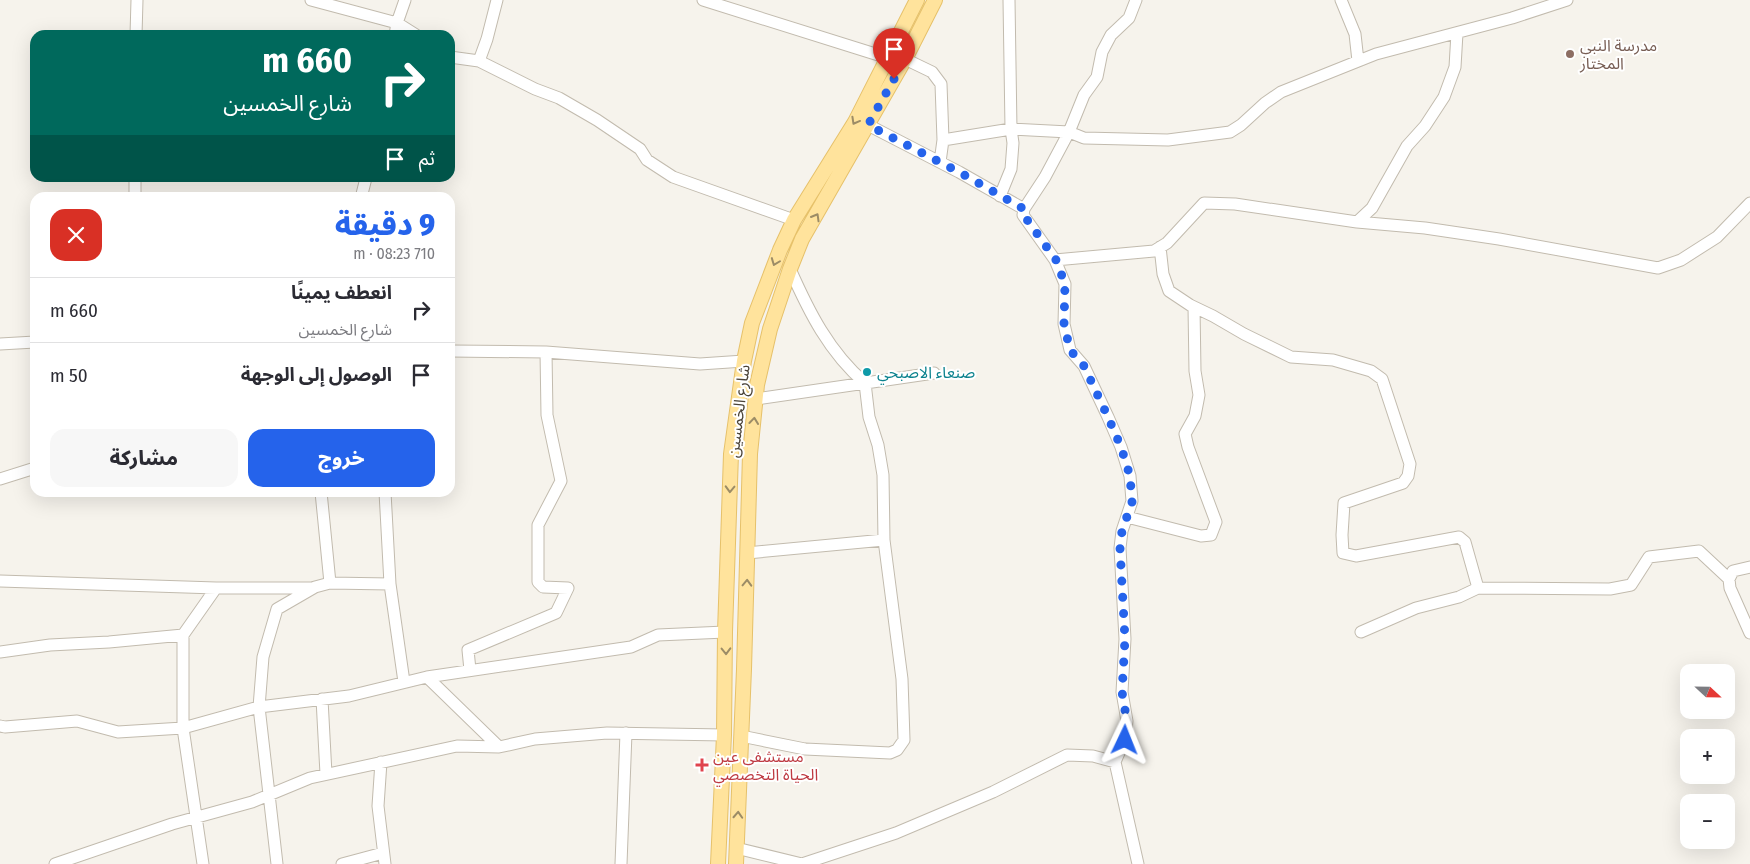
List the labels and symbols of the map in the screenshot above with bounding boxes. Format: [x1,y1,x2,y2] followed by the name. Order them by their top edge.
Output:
[873,28,915,79] pin
[1579,36,1657,73] place label: مدرسة النبي المختار
[1564,48,1576,60] marker: مدرسة النبي المختار
[851,116,861,125] one-way arrow
[809,213,819,222] one-way arrow
[771,258,781,266] one-way arrow
[723,363,757,459] street label: شارع الخمسين
[877,363,975,385] place label: صنعاء الاصبحي
[861,366,873,378] marker: صنعاء الاصبحي
[748,416,759,424] one-way arrow
[725,486,735,493] one-way arrow
[741,579,752,587] one-way arrow
[721,648,731,656] one-way arrow
[1680,664,1735,719] north arrow
[1098,713,1150,765] position arrow
[713,747,818,787] place label: مستشفى عين الحياة التخصصي
[695,758,709,772] marker: مستشفى عين الحياة التخصصي
[732,811,743,819] one-way arrow

